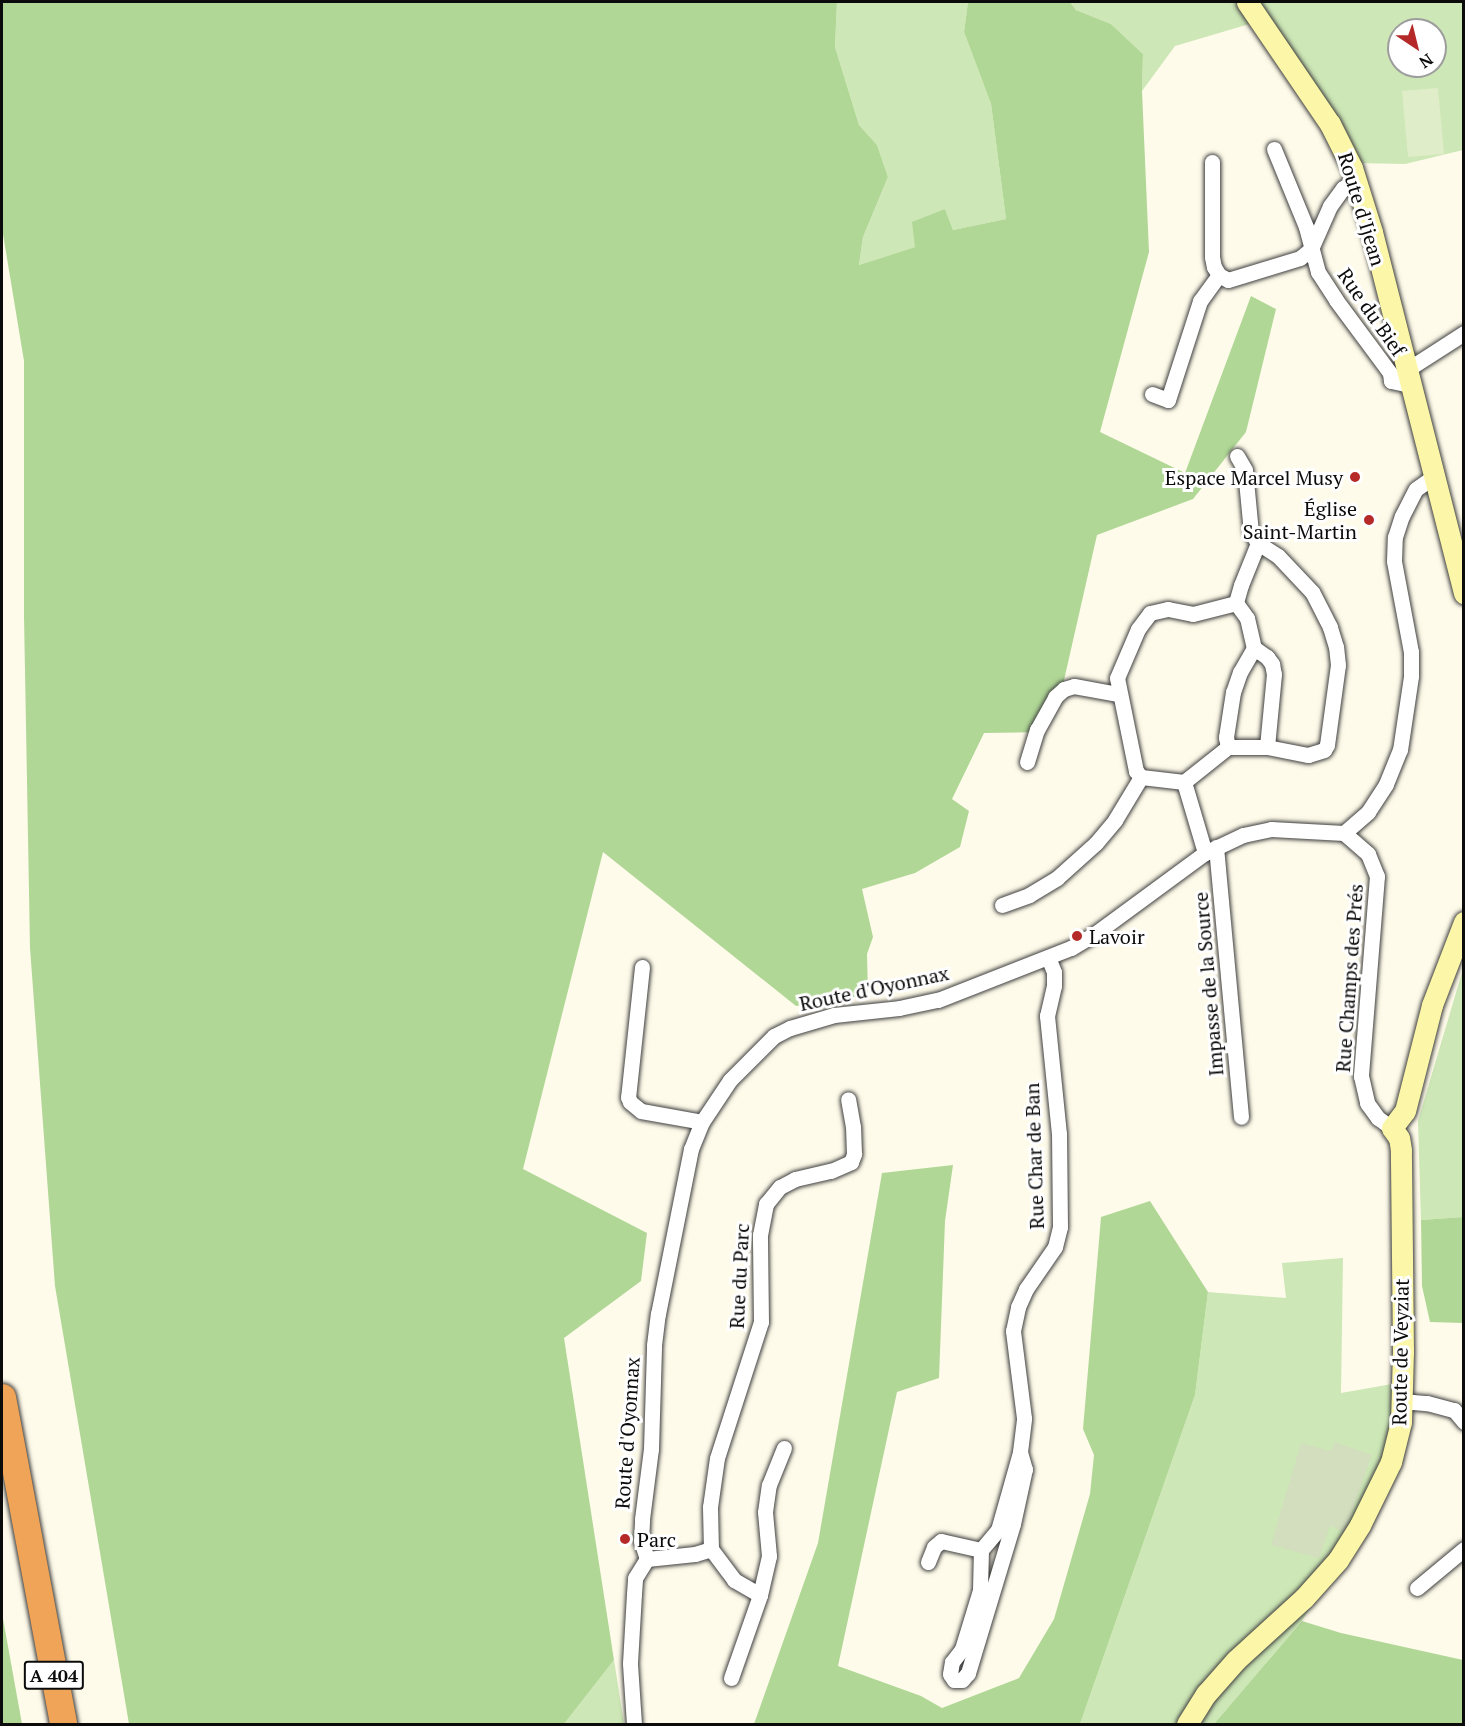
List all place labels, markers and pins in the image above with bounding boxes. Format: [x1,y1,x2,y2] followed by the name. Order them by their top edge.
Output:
[1165,465,1343,489] place label: Espace Marcel Musy
[1348,470,1362,484] marker: Espace Marcel Musy
[1243,496,1357,543] place label: Église Saint-Martin
[1362,513,1376,527] marker: Église Saint-Martin
[1089,924,1145,948] place label: Lavoir
[1070,929,1084,943] marker: Lavoir
[637,1527,676,1551] place label: Parc
[618,1532,632,1546] marker: Parc

